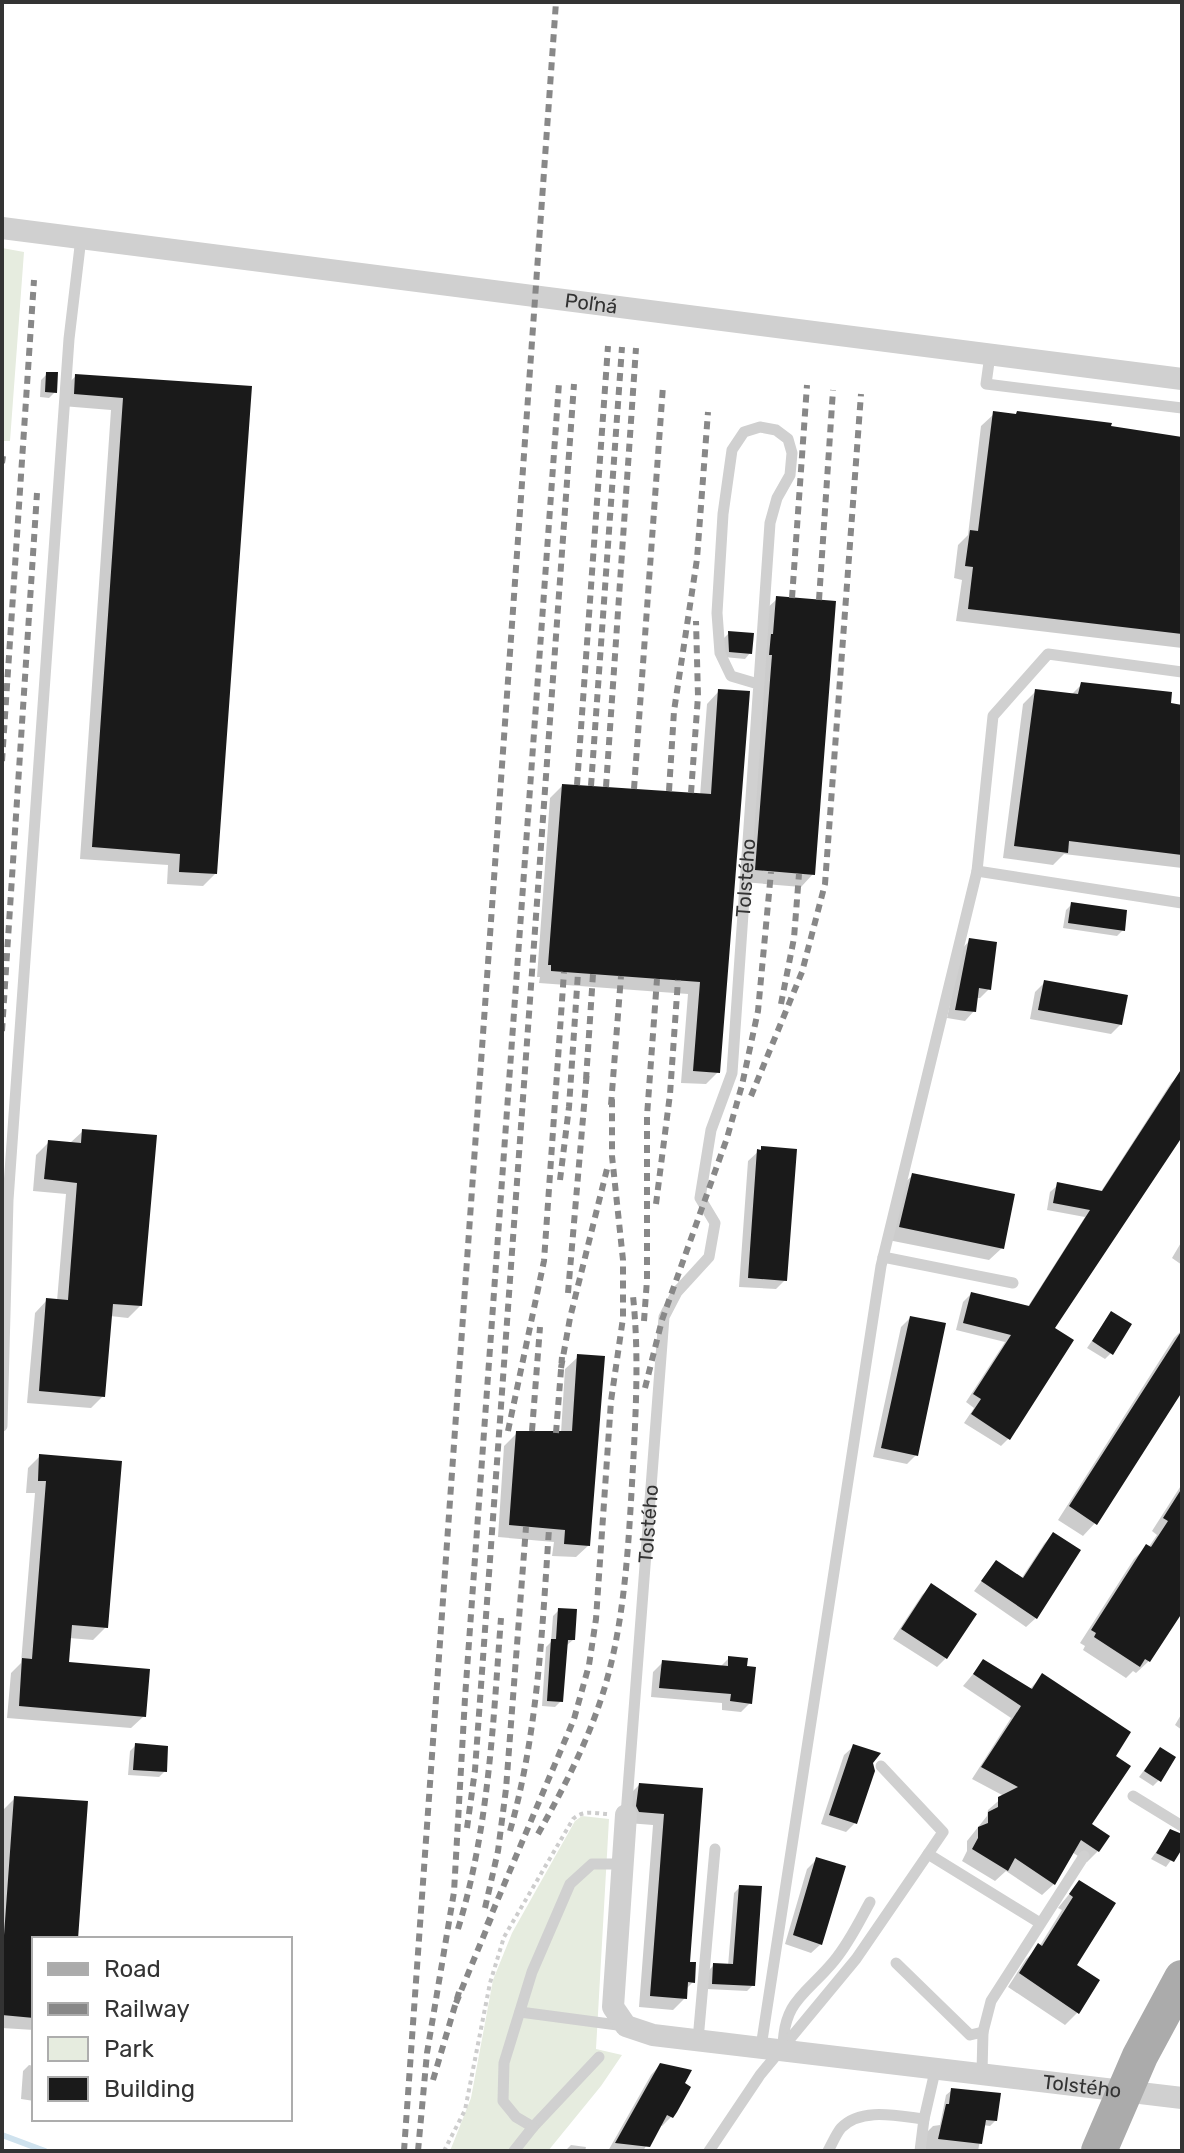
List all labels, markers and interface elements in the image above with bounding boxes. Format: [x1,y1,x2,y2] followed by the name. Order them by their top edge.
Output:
[563,288,619,319] street label: Poľná
[731,838,760,918] street label: Tolstého
[633,1484,663,1564] street label: Tolstého
[32,1937,292,2121] legend
[104,1955,161,1983] text: Road
[104,1995,190,2023] text: Railway
[104,2035,155,2063] text: Park
[1041,2070,1123,2103] street label: Tolstého
[104,2075,195,2103] text: Building

